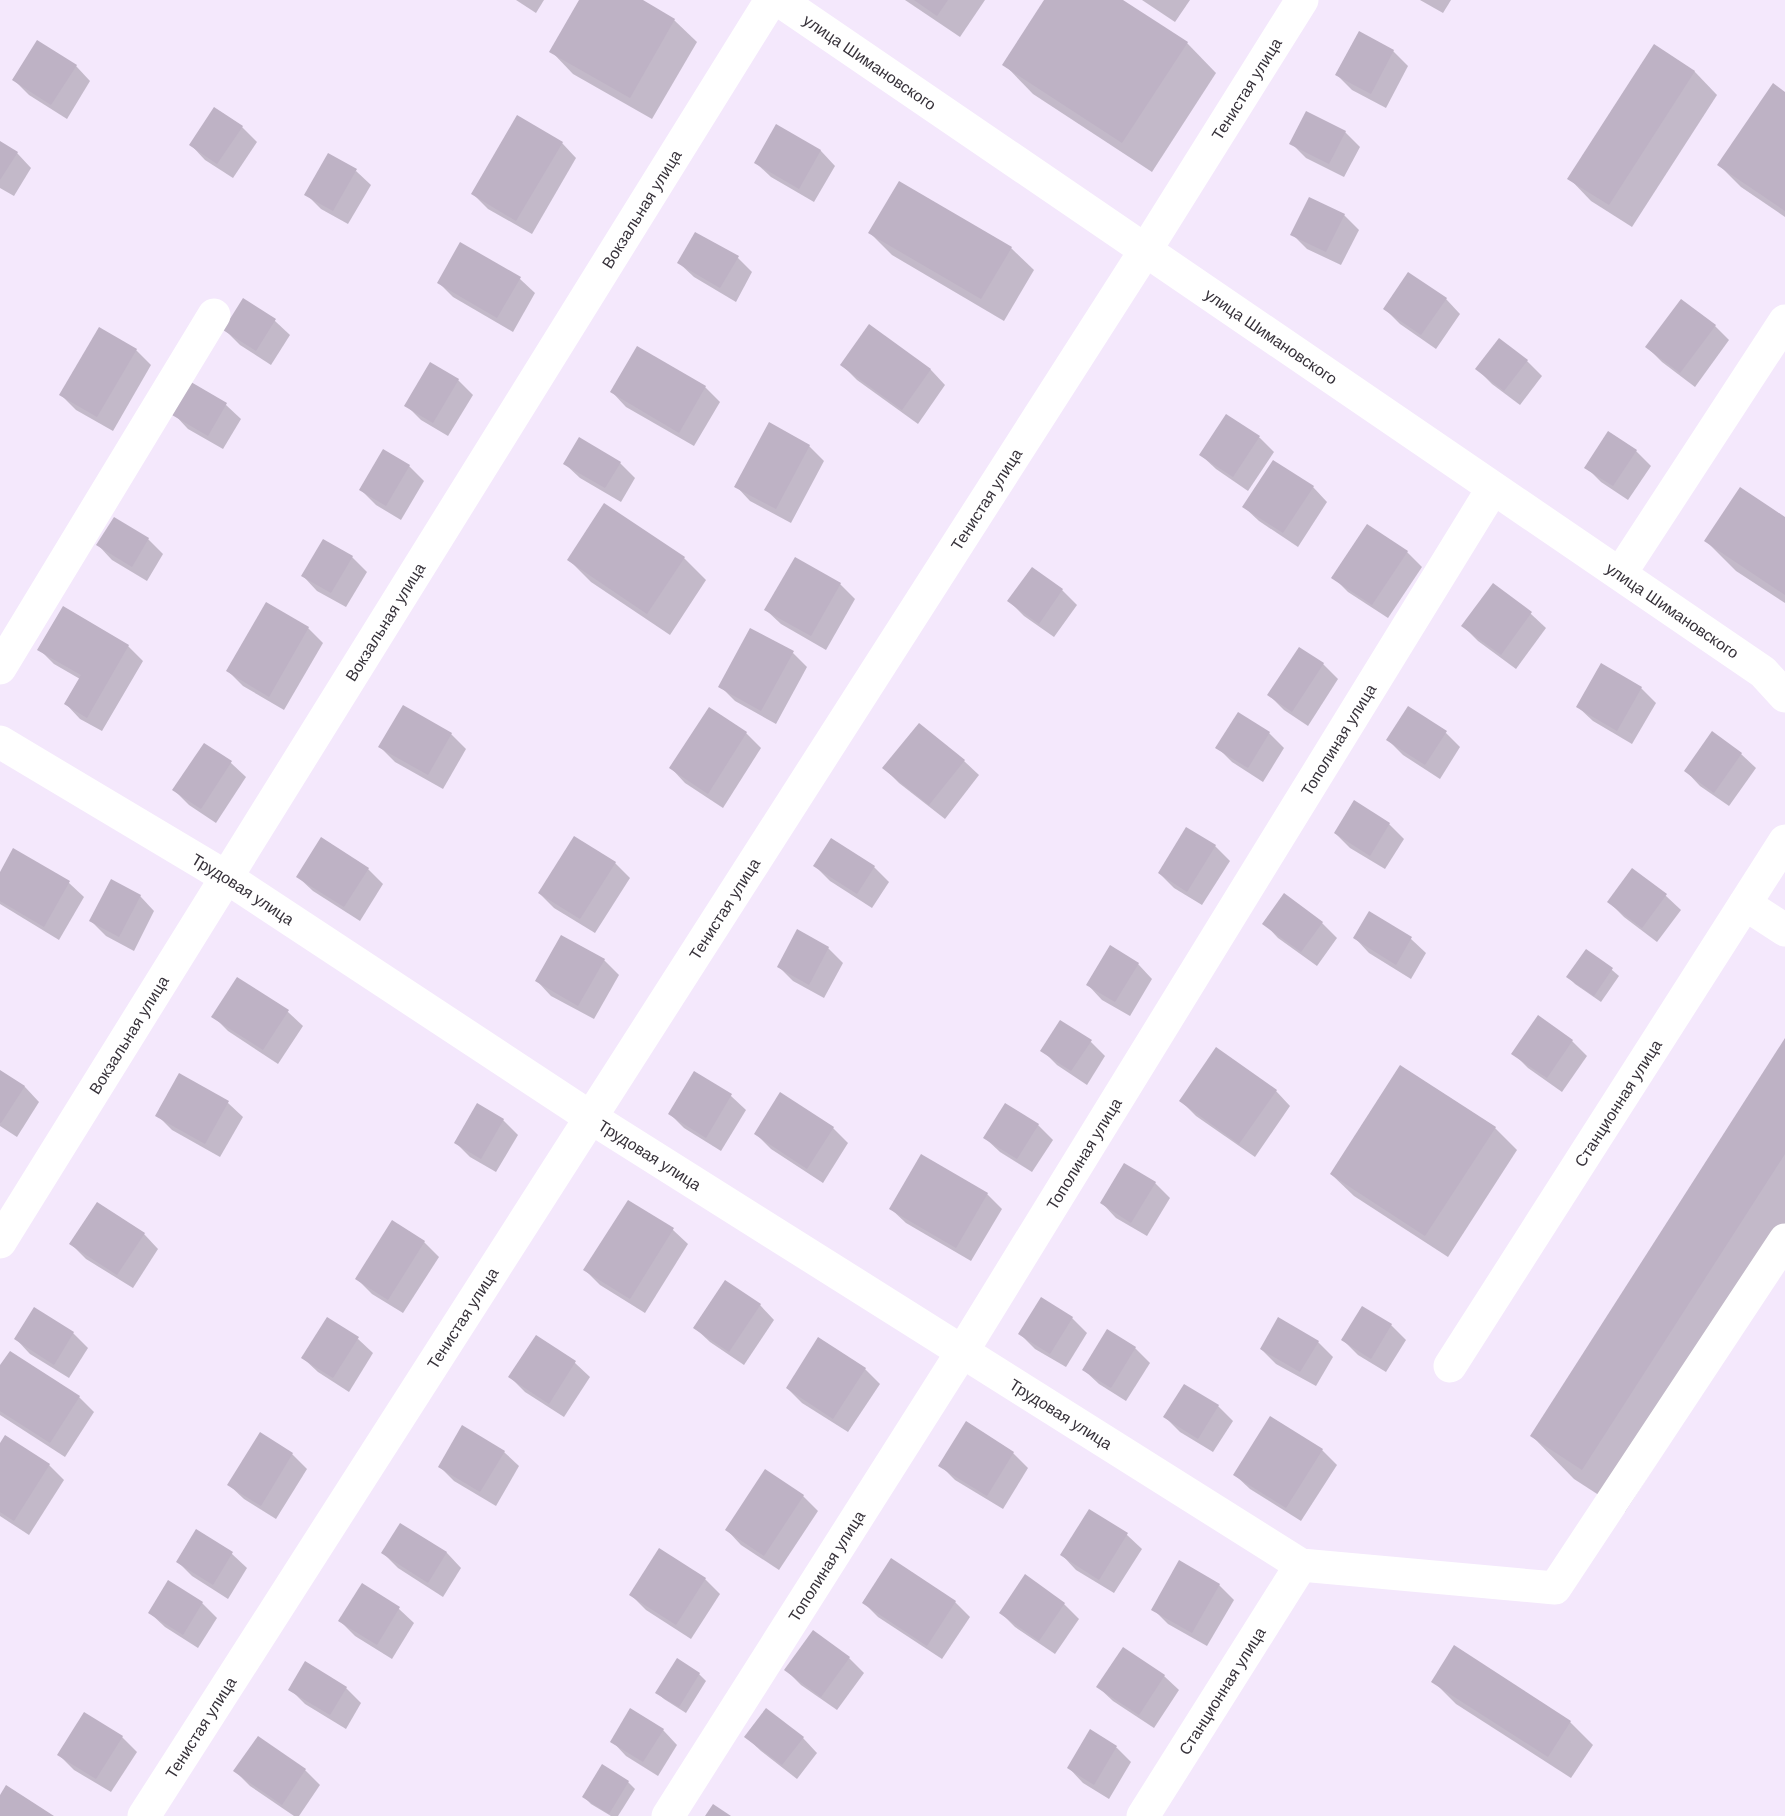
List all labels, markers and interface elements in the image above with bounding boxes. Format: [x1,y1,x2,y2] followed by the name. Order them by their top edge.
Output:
[800,11,939,114] street label: улица Шимановского
[1209,35,1285,143] street label: Тенистая улица
[599,147,685,271] street label: Вокзальная улица
[1201,285,1340,388] street label: улица Шимановского
[948,446,1025,553] street label: Тенистая улица
[1603,559,1742,662] street label: улица Шимановского
[342,560,428,684] street label: Вокзальная улица
[1298,681,1379,799] street label: Тополиная улица
[189,851,297,928] street label: Трудовая улица
[686,855,763,963] street label: Тенистая улица
[86,973,172,1097] street label: Вокзальная улица
[1571,1037,1665,1170] street label: Станционная улица
[1044,1095,1125,1213] street label: Тополиная улица
[595,1117,704,1194] street label: Трудовая улица
[424,1265,502,1372] street label: Тенистая улица
[1006,1376,1115,1453] street label: Трудовая улица
[785,1508,868,1625] street label: Тополиная улица
[1176,1624,1269,1758] street label: Станционная улица
[162,1674,240,1782] street label: Тенистая улица

